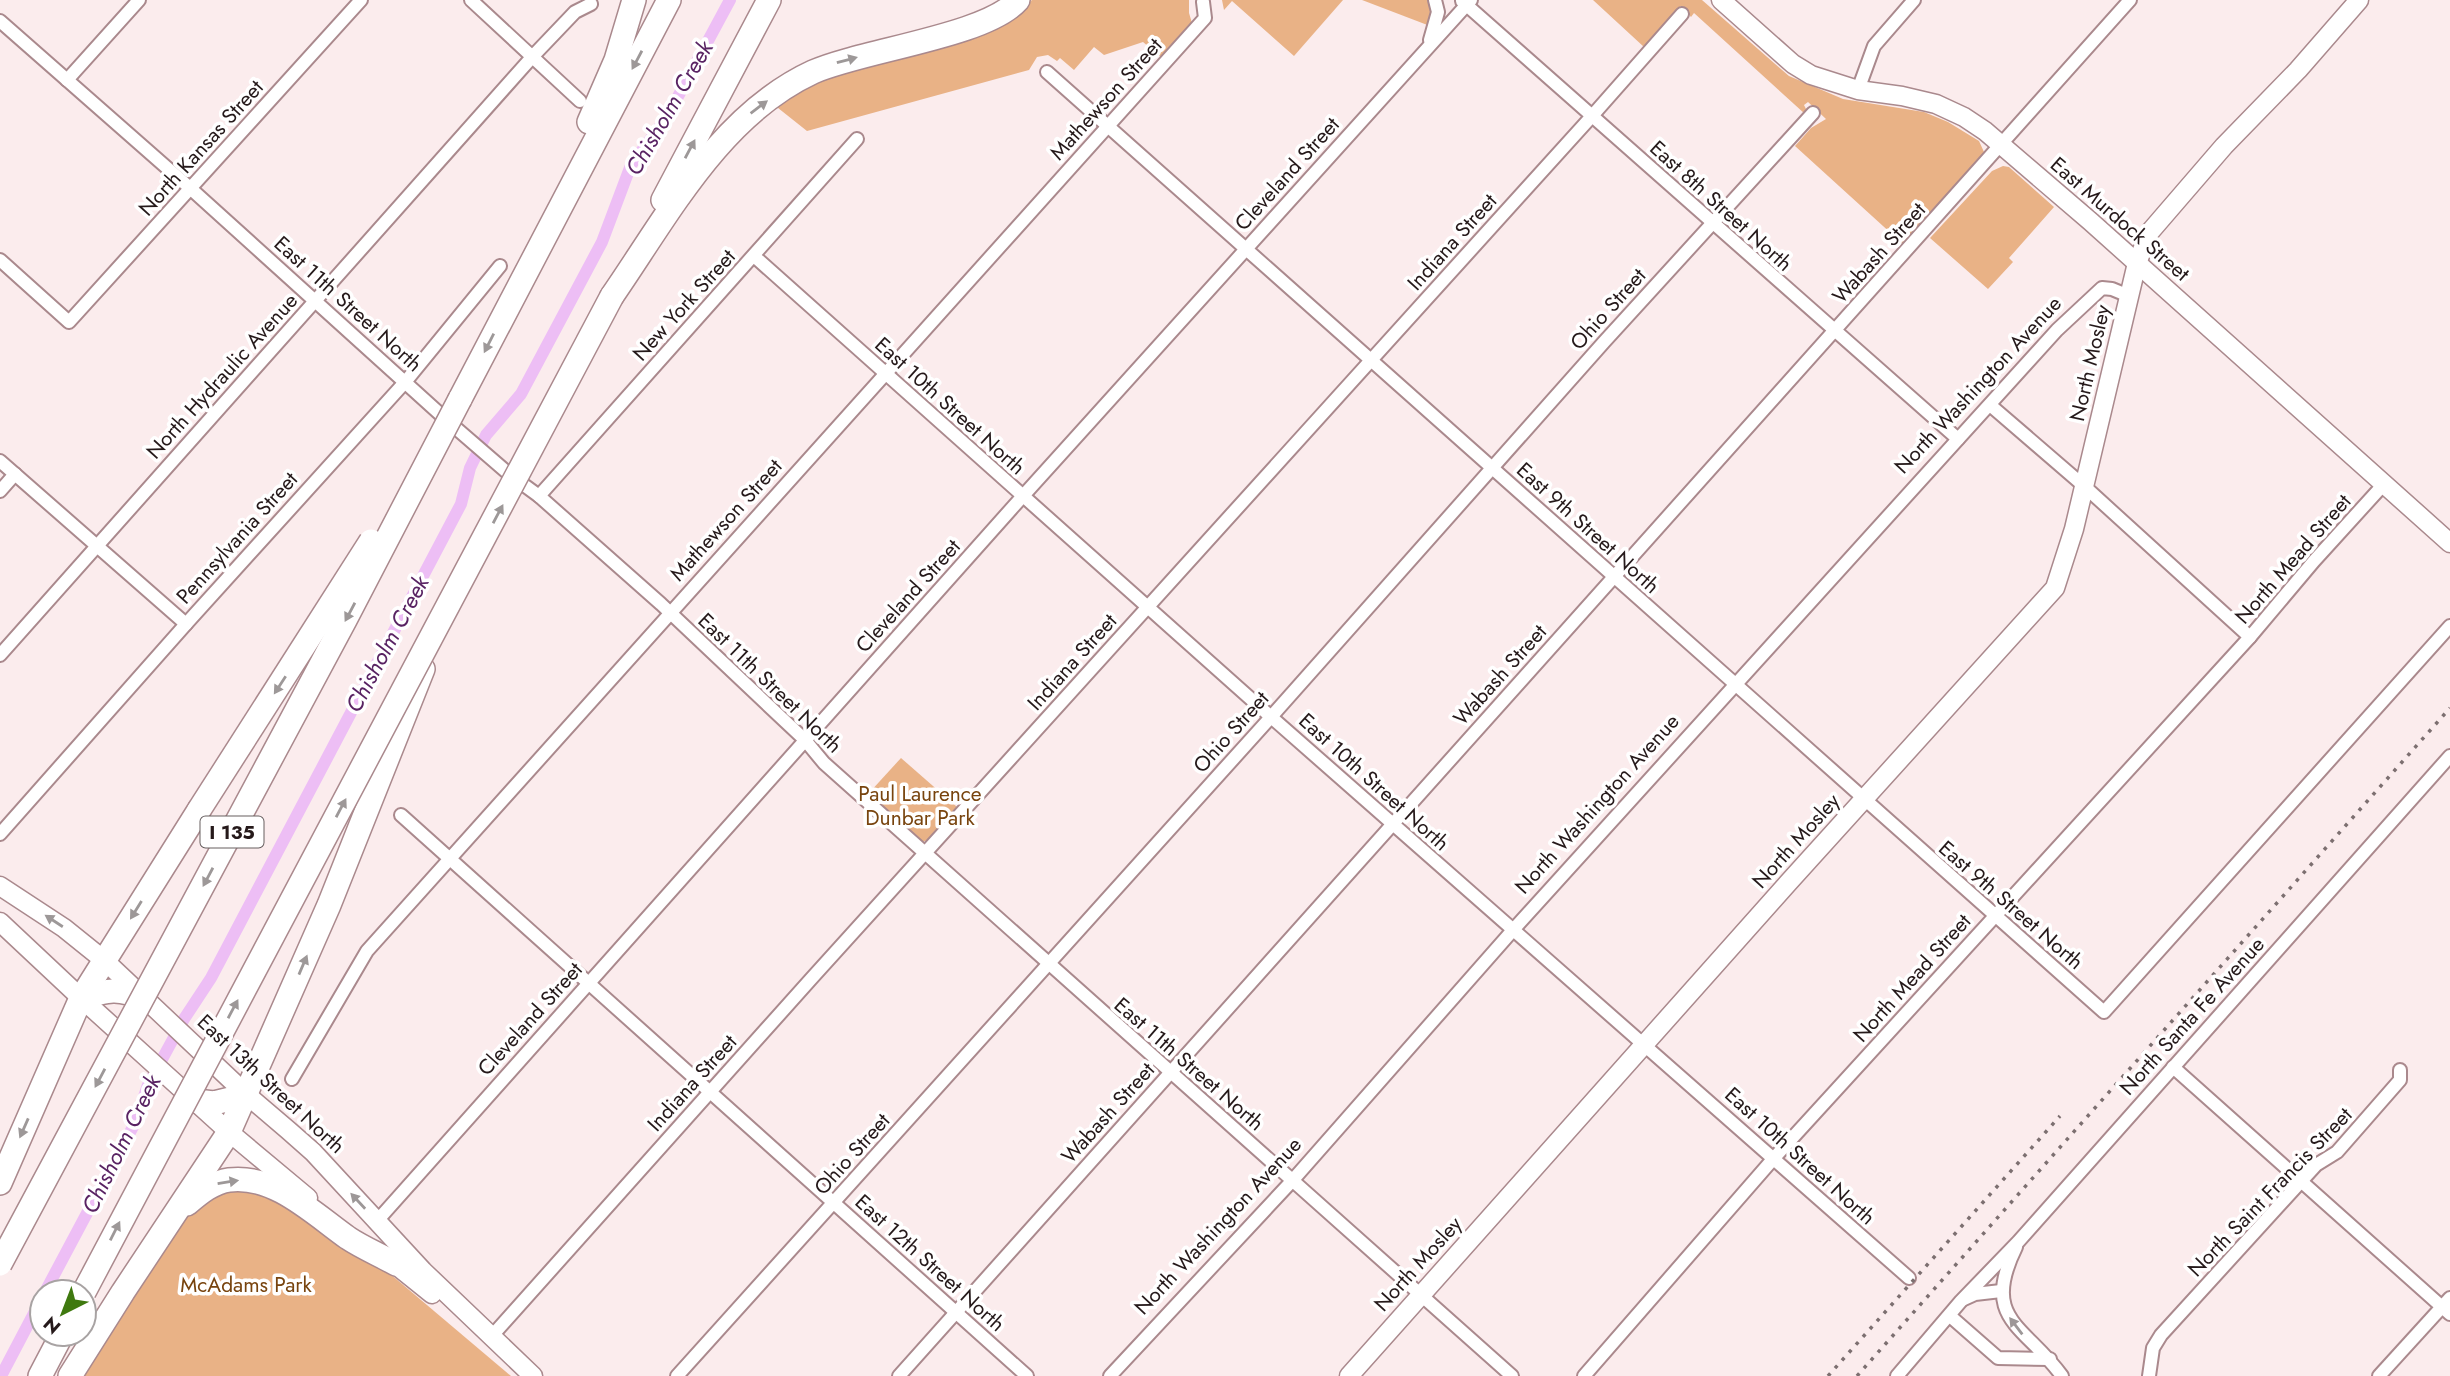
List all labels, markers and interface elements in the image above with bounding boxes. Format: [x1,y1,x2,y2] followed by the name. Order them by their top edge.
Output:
[1043,31,1169,167] street label: Mathewson Street
[617,33,722,182] water label: Chisholm Creek
[632,50,643,70] one-way arrow
[837,54,858,64] one-way arrow
[132,73,270,223] street label: North Kansas Street
[750,100,768,114] one-way arrow
[1228,111,1346,237] street label: Cleveland Street
[1643,134,1799,278] street label: East 8th Street North
[684,138,696,158] one-way arrow
[2044,150,2196,288] street label: East Murdock Street
[1400,187,1504,297] street label: Indiana Street
[1825,196,1933,310] street label: Wabash Street
[267,229,429,379] street label: East 11th Street North
[626,242,742,368] street label: New York Street
[1563,261,1653,357] street label: Ohio Street
[139,286,305,466] street label: North Hydraulic Avenue
[1887,289,2069,481] street label: North Washington Avenue
[2062,301,2118,424] street label: North Mosley
[868,330,1032,482] street label: East 10th Street North
[484,333,495,353] one-way arrow
[663,452,789,588] street label: Mathewson Street
[1510,456,1666,600] street label: East 9th Street North
[169,465,305,611] street label: Pennsylvania Street
[2228,487,2358,631] street label: North Mead Street
[492,504,504,524] one-way arrow
[849,533,967,659] street label: Cleveland Street
[337,569,438,718] water label: Chisholm Creek
[344,602,355,622] one-way arrow
[691,606,849,760] street label: East 11th Street North
[1020,607,1124,717] street label: Indiana Street
[1446,618,1554,732] street label: Wabash Street
[274,675,287,694] one-way arrow
[1186,684,1276,780] street label: Ohio Street
[1292,706,1456,858] street label: East 10th Street North
[1508,707,1686,901] street label: North Washington Avenue
[858,779,982,833] park label: Paul Laurence Dunbar Park
[1745,786,1847,895] street label: North Mosley
[335,799,347,818] one-way arrow
[201,817,264,848] road number: I 135
[1932,834,2090,976] street label: East 9th Street North
[202,868,214,887] one-way arrow
[130,901,143,920] one-way arrow
[1846,907,1978,1049] street label: North Mead Street
[44,915,64,928] one-way arrow
[2113,930,2271,1102] street label: North Santa Fe Avenue
[297,955,309,975] one-way arrow
[471,956,589,1082] street label: Cleveland Street
[1107,990,1271,1138] street label: East 11th Street North
[227,999,239,1019] one-way arrow
[191,1008,351,1160] street label: East 13th Street North
[640,1028,744,1138] street label: Indiana Street
[1054,1056,1162,1170] street label: Wabash Street
[73,1068,170,1219] water label: Chisholm Creek
[95,1068,106,1088] one-way arrow
[1718,1080,1882,1232] street label: East 10th Street North
[2181,1100,2359,1284] street label: North Saint Francis Street
[807,1106,897,1202] street label: Ohio Street
[18,1118,30,1138] one-way arrow
[1127,1130,1309,1322] street label: North Washington Avenue
[217,1176,239,1187] one-way arrow
[848,1187,1012,1339] street label: East 12th Street North
[351,1193,367,1210] one-way arrow
[1367,1209,1469,1318] street label: North Mosley
[109,1221,121,1241] one-way arrow
[180,1270,313,1300] park label: McAdams Park
[28,1278,98,1348] north arrow
[37,1310,67,1340] text: N
[2009,1316,2023,1335] one-way arrow

